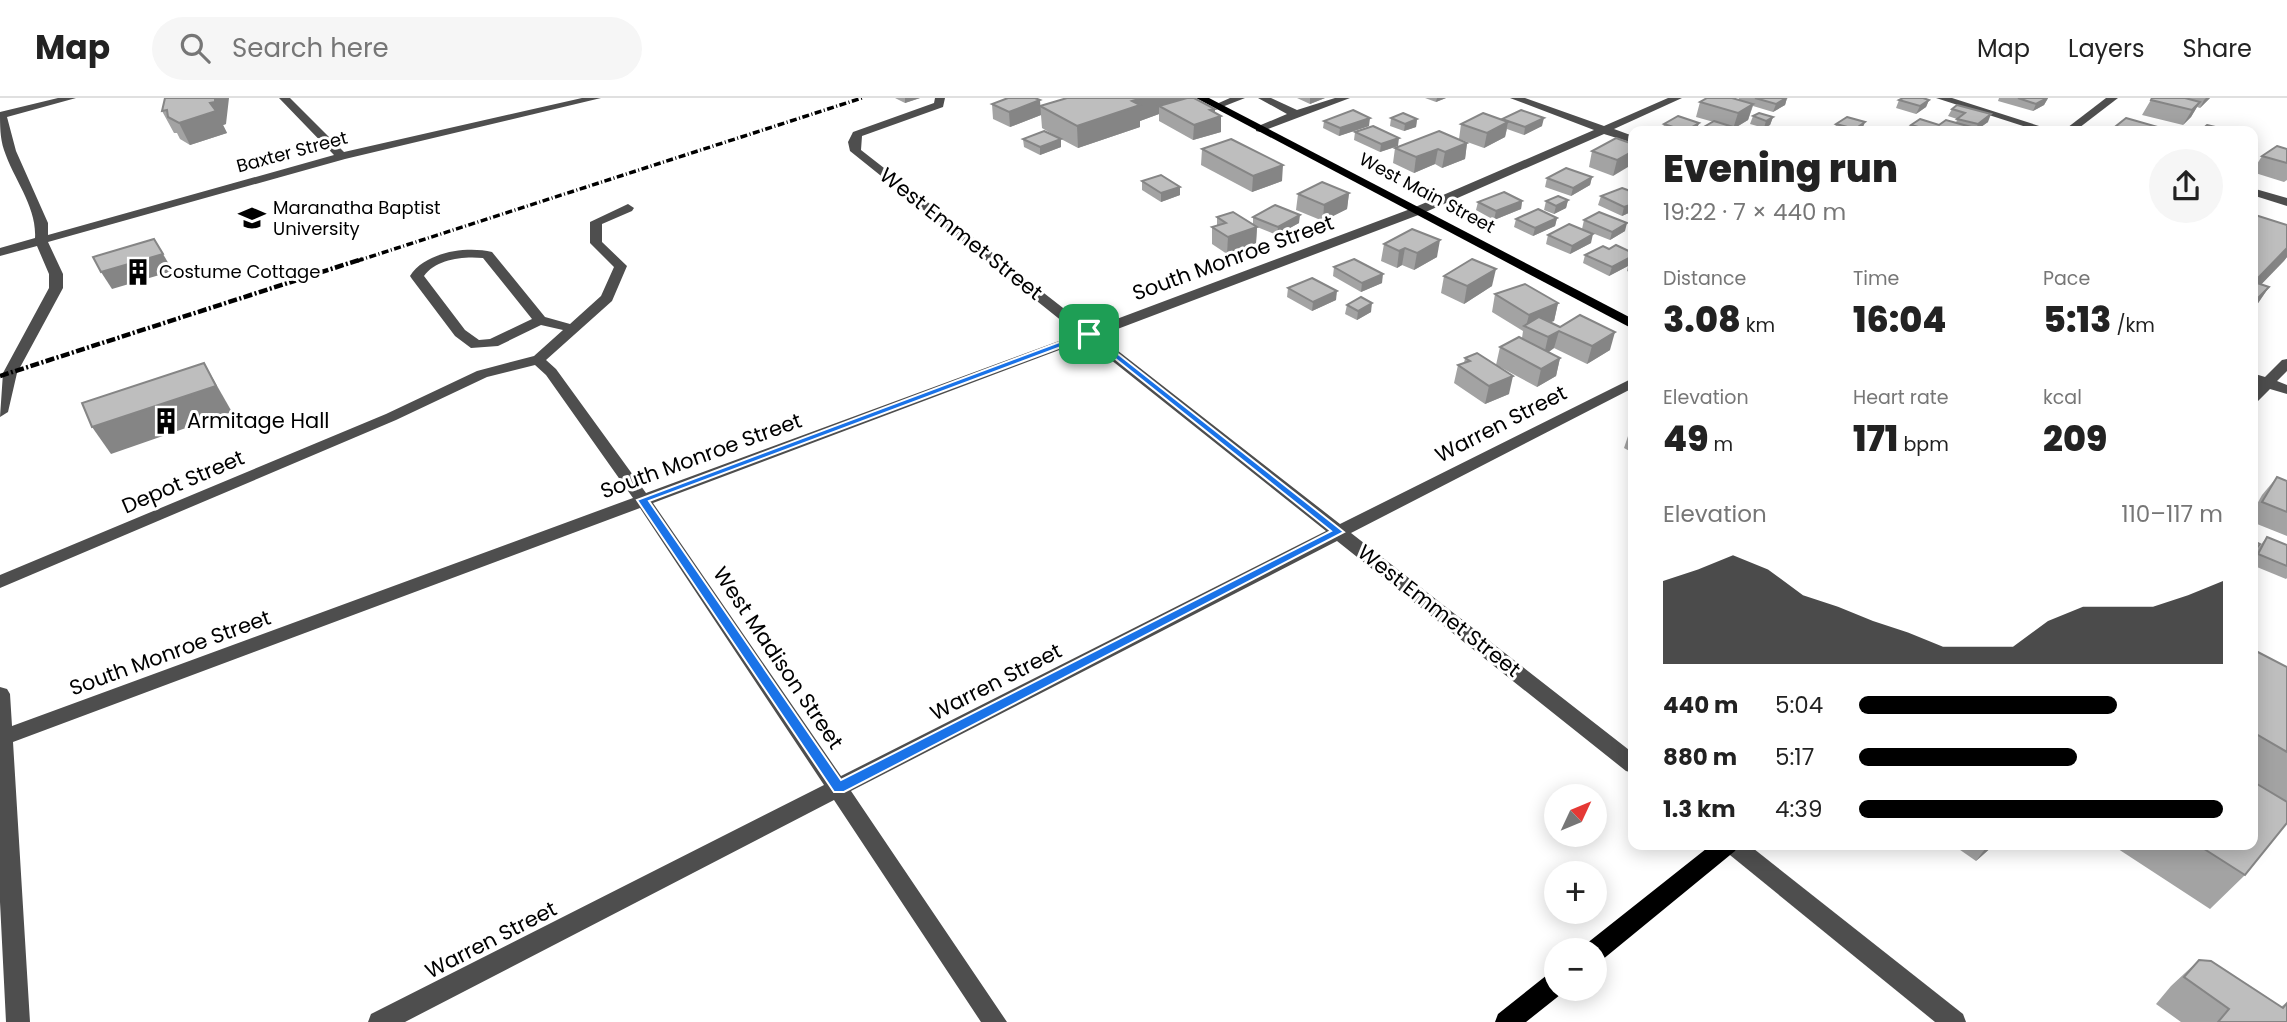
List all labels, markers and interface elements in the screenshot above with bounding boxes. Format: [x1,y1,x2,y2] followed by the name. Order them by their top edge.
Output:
[152,17,642,80] search box
[35,24,110,71] text: Map
[176,29,214,67] icon: search
[232,30,389,66] text: Search here
[1977,32,2030,65] text: Map
[2068,32,2144,65] text: Layers
[2182,32,2252,65] text: Share
[234,125,350,178] street label: Baxter Street
[1663,142,1898,195] text: Evening run
[1355,146,1500,239] street label: West Main Street
[2149,149,2223,223] button: share
[874,161,1049,306] street label: West Emmet Street
[273,195,441,241] place label: Maranatha Baptist University
[1663,196,1846,228] text: 19:22 · 7 × 440 m
[237,203,267,233] school or university icon: Maranatha Baptist University
[1128,208,1338,307] street label: South Monroe Street
[123,257,153,287] building icon: Costume Cottage
[159,259,320,284] place label: Costume Cottage
[1663,265,1746,292] text: Distance
[1853,265,1899,292] text: Time
[2043,265,2090,292] text: Pace
[1663,295,1741,344] text: 3.08
[1853,295,1947,344] text: 16:04
[2043,295,2111,344] text: 5:13
[1059,304,1119,364] pin
[1741,312,1775,339] text: km
[2111,312,2155,339] text: /km
[1070,315,1108,353] icon: arrive
[1430,378,1571,469] street label: Warren Street
[1663,384,1749,411] text: Elevation
[1853,384,1948,411] text: Heart rate
[2043,384,2082,411] text: kcal
[151,406,181,436] building icon: Armitage Hall
[187,406,330,435] place label: Armitage Hall
[596,406,806,505] street label: South Monroe Street
[1663,414,1708,463] text: 49
[1853,414,1898,463] text: 171
[2043,414,2107,463] text: 209
[1708,431,1733,458] text: m
[1898,431,1949,458] text: bpm
[117,443,248,520] street label: Depot Street
[1663,498,1767,530] text: Elevation
[2121,498,2223,530] text: 110–117 m
[1352,538,1527,683] street label: West Emmet Street
[706,561,850,755] street label: West Madison Street
[65,603,275,702] street label: South Monroe Street
[925,636,1066,727] street label: Warren Street
[1663,689,1738,721] text: 440 m
[1775,689,1823,721] text: 5:04
[1663,741,1737,773] text: 880 m
[1775,741,1814,773] text: 5:17
[1544,784,1606,847] north arrow
[1544,784,1607,1001] map controls
[1663,793,1736,825] text: 1.3 km
[1775,793,1822,825] text: 4:39
[1544,861,1607,924] button: +
[420,894,561,985] street label: Warren Street
[1544,938,1607,1001] button: −

